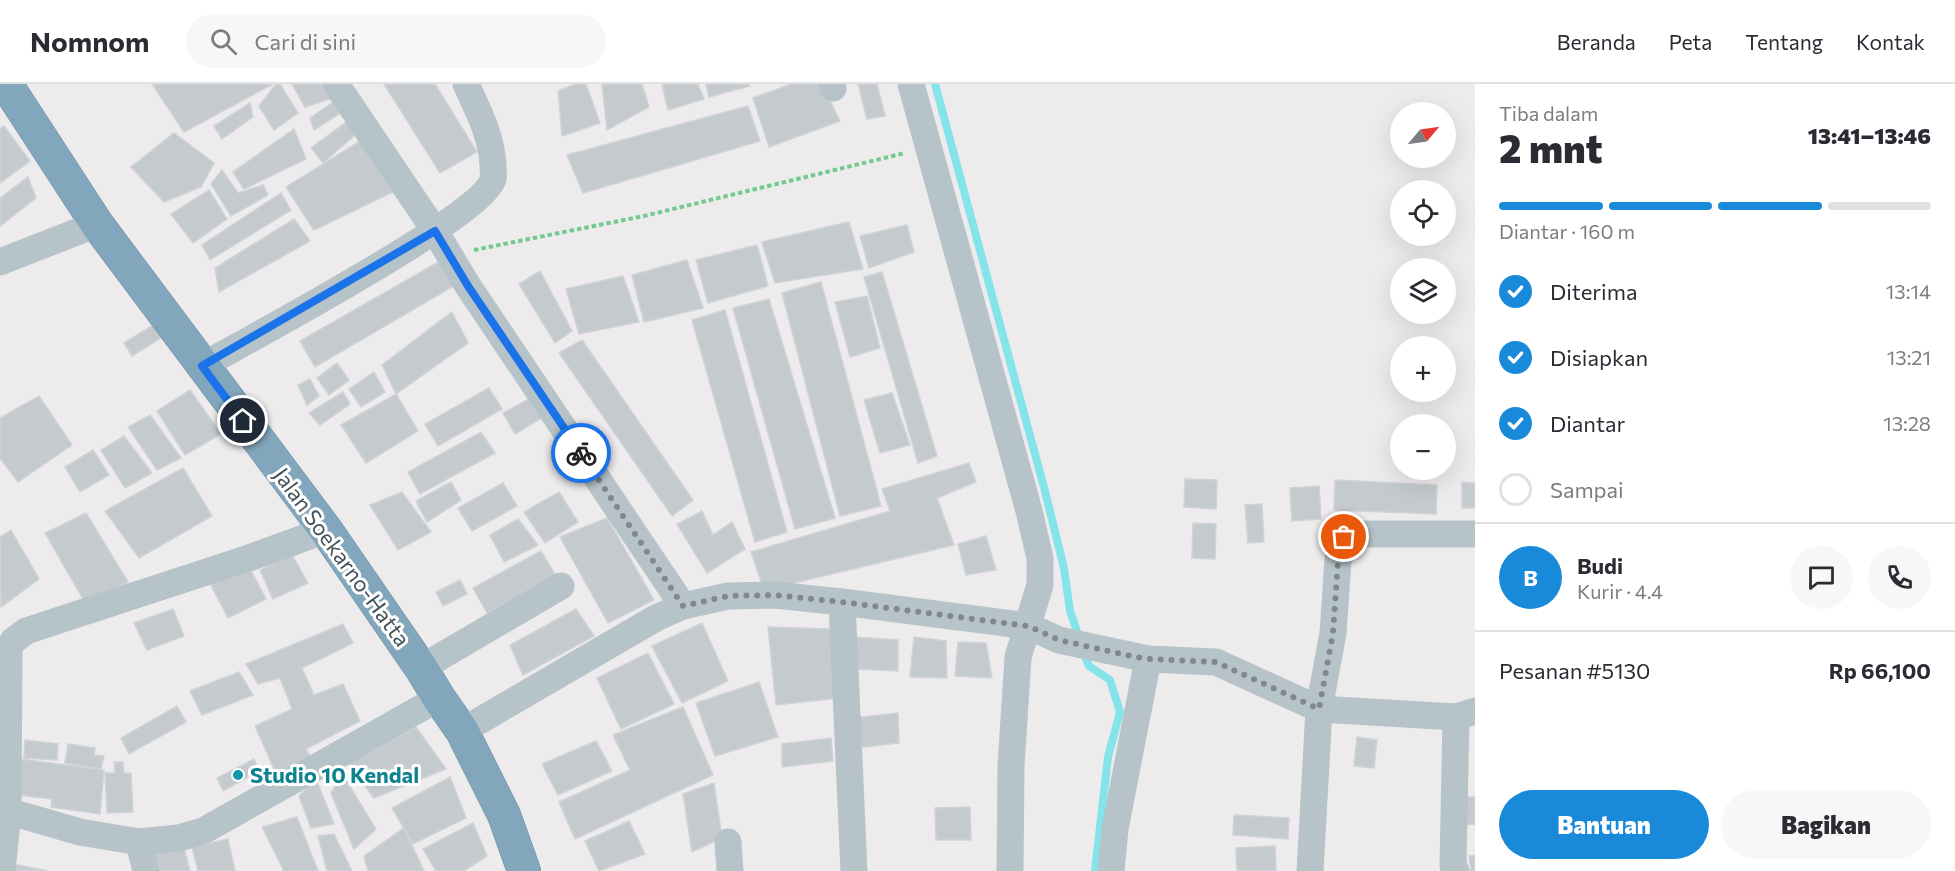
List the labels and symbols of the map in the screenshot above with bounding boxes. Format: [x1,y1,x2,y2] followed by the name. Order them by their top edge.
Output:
[1390,102,1456,168] north arrow
[217,395,268,446] pin
[551,423,611,483] courier
[269,462,416,651] street label: Jalan Soekarno-Hatta
[1318,511,1369,562] pin
[250,761,419,788] place label: Studio 10 Kendal
[231,768,245,782] marker: Studio 10 Kendal

